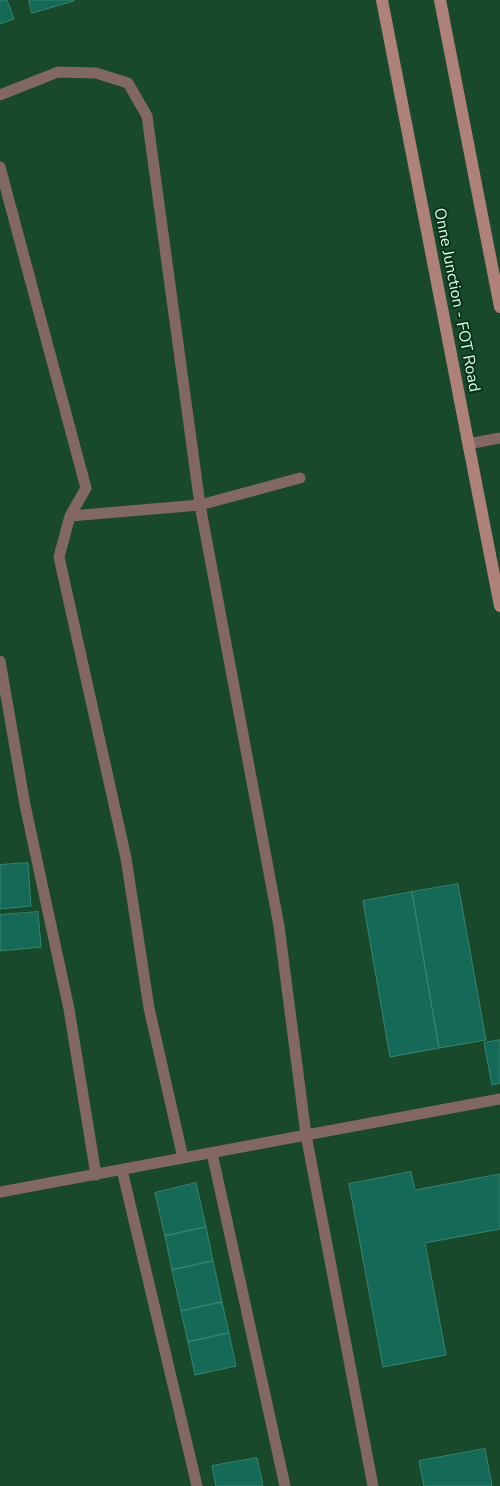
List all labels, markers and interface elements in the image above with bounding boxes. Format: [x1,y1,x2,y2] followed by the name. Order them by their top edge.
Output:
[429,206,483,394] street label: Onne Junction - FOT Road

